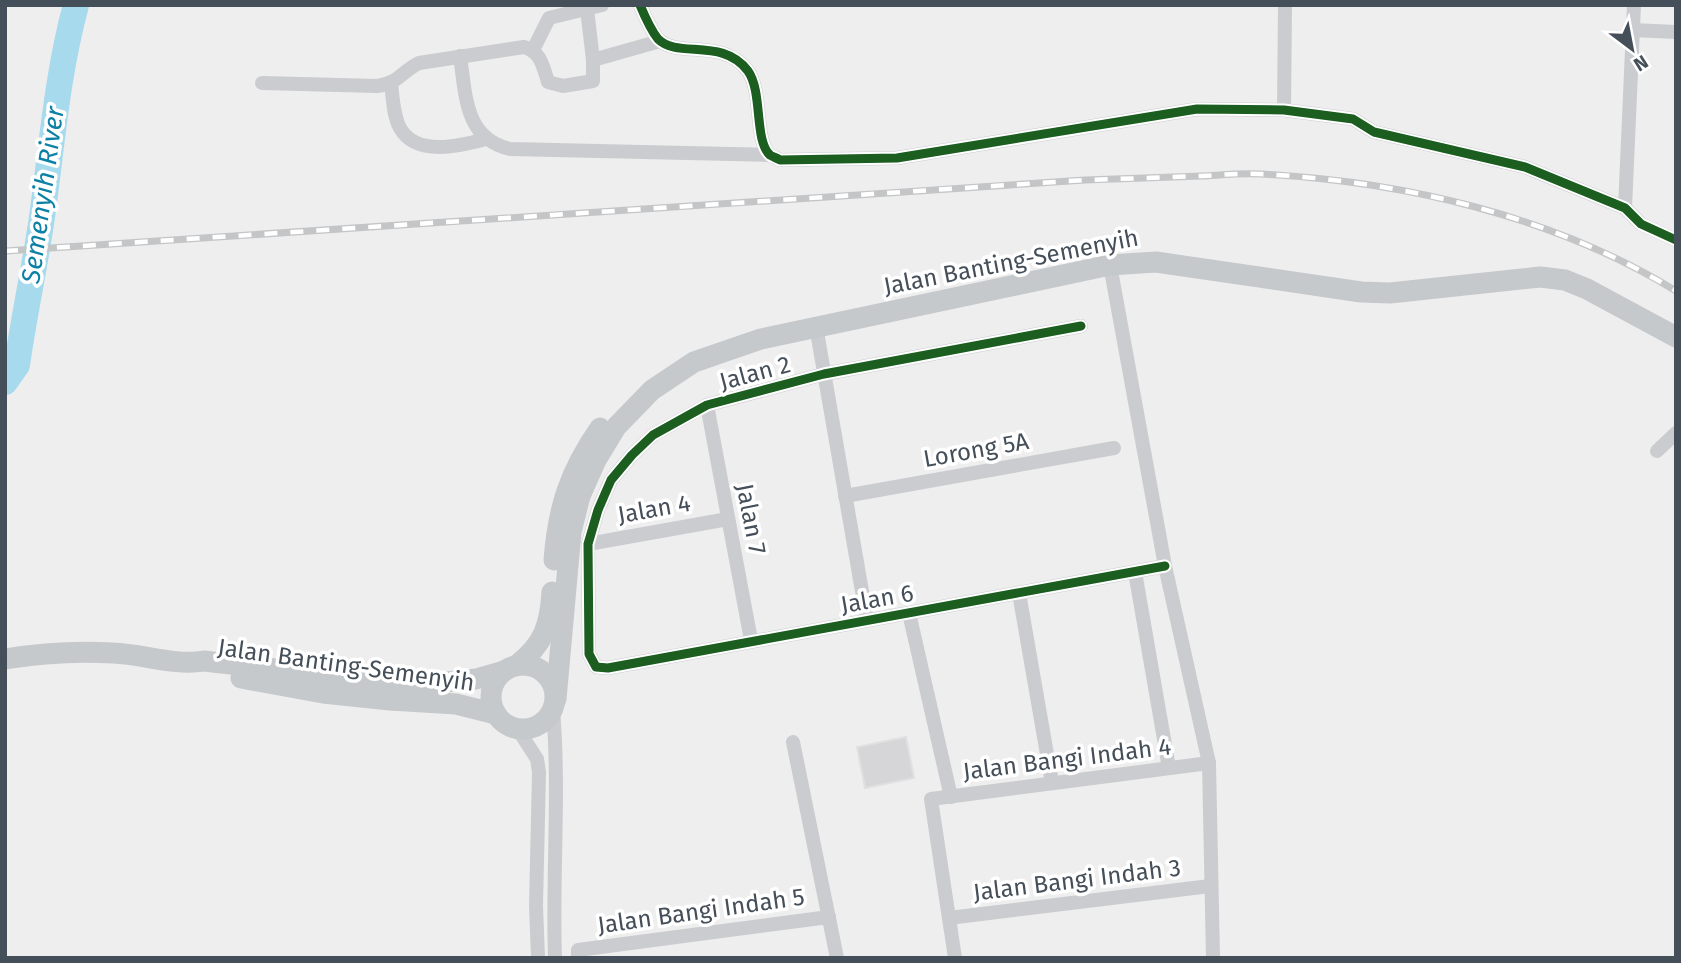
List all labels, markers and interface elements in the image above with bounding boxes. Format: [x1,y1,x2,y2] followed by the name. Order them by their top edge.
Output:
[1597,14,1667,84] north arrow
[1629,50,1652,76] text: N
[15,103,71,286] water label: Semenyih River
[881,224,1141,300] street label: Jalan Banting-Semenyih
[716,350,794,396] street label: Jalan 2
[921,427,1031,473] street label: Lorong 5A
[730,481,772,557] street label: Jalan 7
[615,489,693,529] street label: Jalan 4
[838,579,916,619] street label: Jalan 6
[216,633,476,697] street label: Jalan Banting-Semenyih
[961,732,1173,786] street label: Jalan Bangi Indah 4
[972,853,1182,907] street label: Jalan Bangi Indah 3
[596,883,806,939] street label: Jalan Bangi Indah 5

